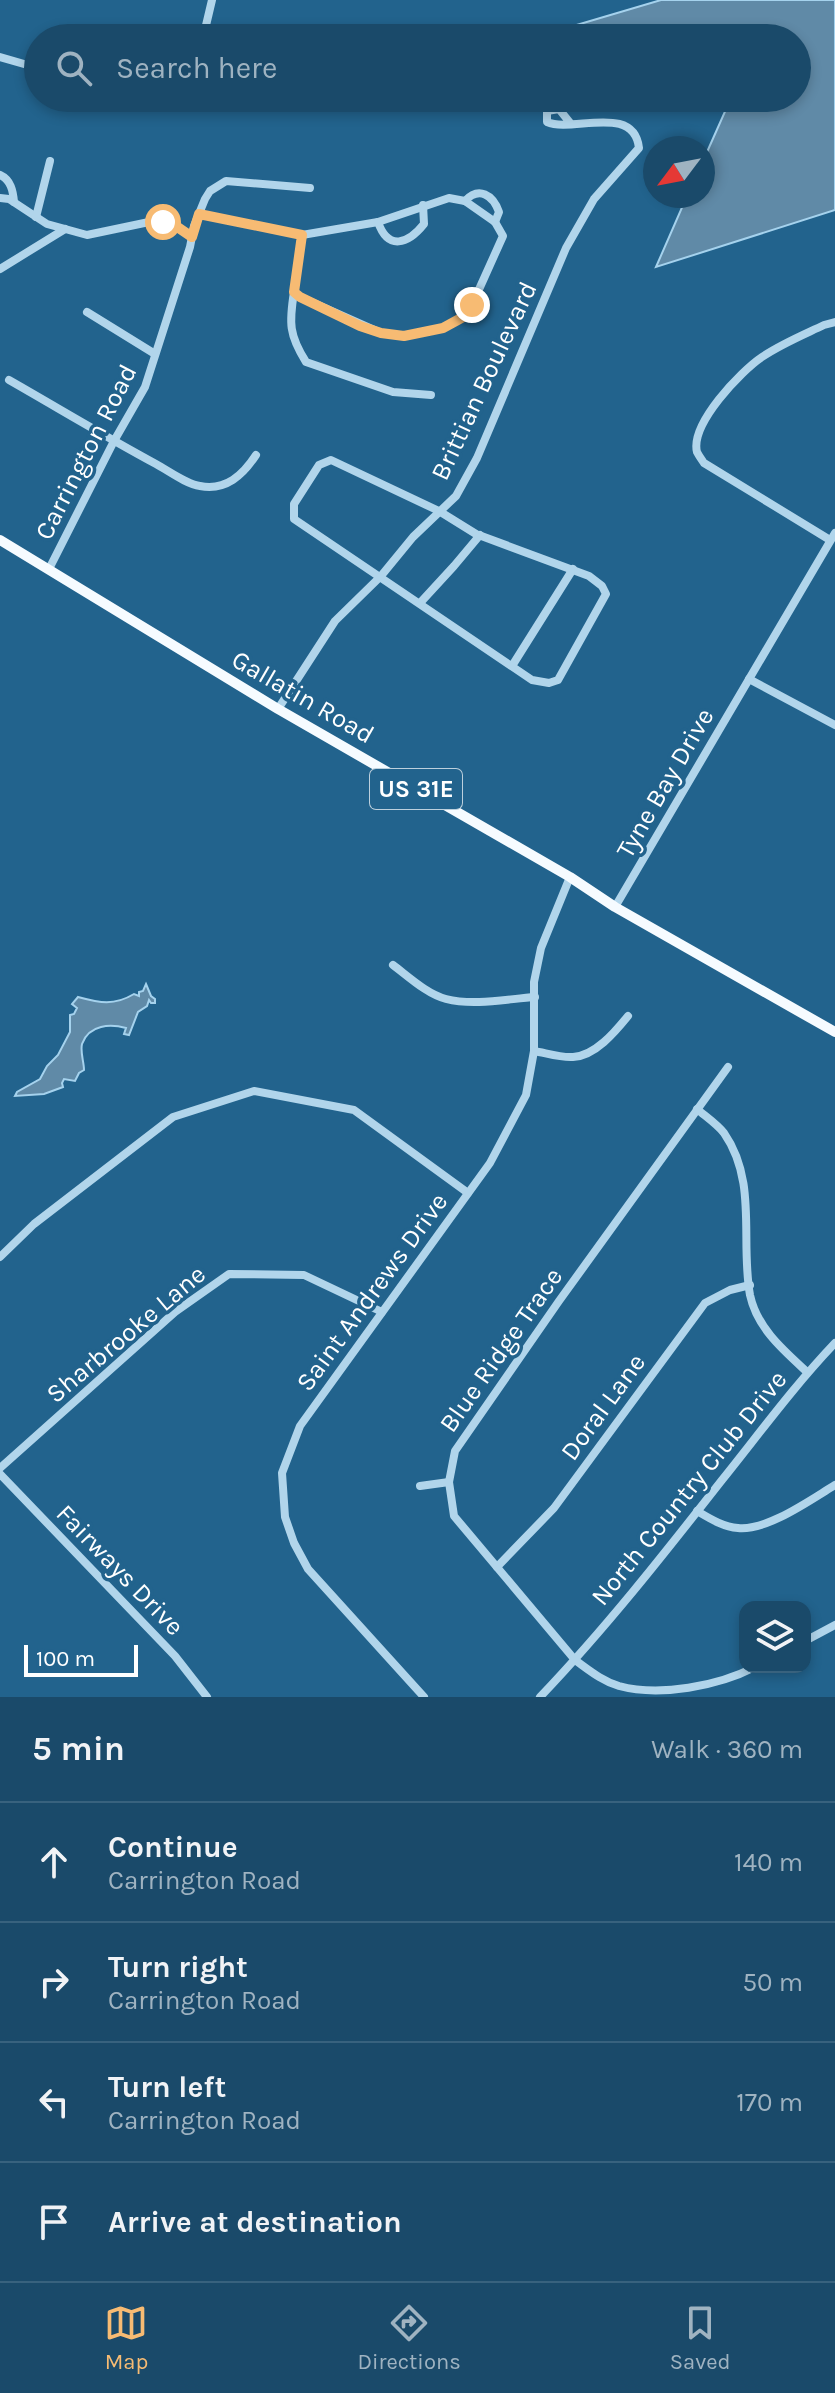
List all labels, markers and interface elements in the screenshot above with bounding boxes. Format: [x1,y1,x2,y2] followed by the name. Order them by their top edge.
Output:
[24,24,811,112] search box
[52,46,96,90] icon: search
[116,50,277,86] text: Search here
[643,136,715,208] north arrow
[145,204,181,240] route start
[424,277,544,485] street label: Brittian Boulevard
[454,287,490,323] route end
[28,359,144,545] street label: Carrington Road
[226,644,380,750] street label: Gallatin Road
[610,703,720,863] street label: Tyne Bay Drive
[370,769,462,809] road number: US 31E
[290,1187,454,1397] street label: Saint Andrews Drive
[40,1258,212,1410] street label: Sharbrooke Lane
[433,1262,569,1438] street label: Blue Ridge Trace
[554,1348,652,1466] street label: Doral Lane
[585,1364,793,1612] street label: North Country Club Drive
[50,1498,190,1642] street label: Fairways Drive
[739,1601,811,1673] map controls
[739,1601,811,1673] button: layers
[24,1641,138,1677] scale bar
[36,1646,95,1672] text: 100 m
[32,1729,125,1769] text: 5 min
[651,1734,803,1765] text: Walk · 360 m
[108,1829,238,1865] text: Continue
[32,1840,76,1884] icon: ahead
[734,1847,803,1878] text: 140 m
[108,1865,301,1896] text: Carrington Road
[108,1949,248,1985] text: Turn right
[32,1960,76,2004] icon: right
[742,1967,803,1998] text: 50 m
[108,1985,301,2016] text: Carrington Road
[108,2069,226,2105] text: Turn left
[32,2080,76,2124] icon: left
[736,2087,803,2118] text: 170 m
[108,2105,301,2136] text: Carrington Road
[32,2200,76,2244] icon: arrive
[108,2204,402,2240] text: Arrive at destination
[104,2301,148,2375] tab: Map
[357,2301,461,2375] tab: Directions
[670,2301,731,2375] tab: Saved

